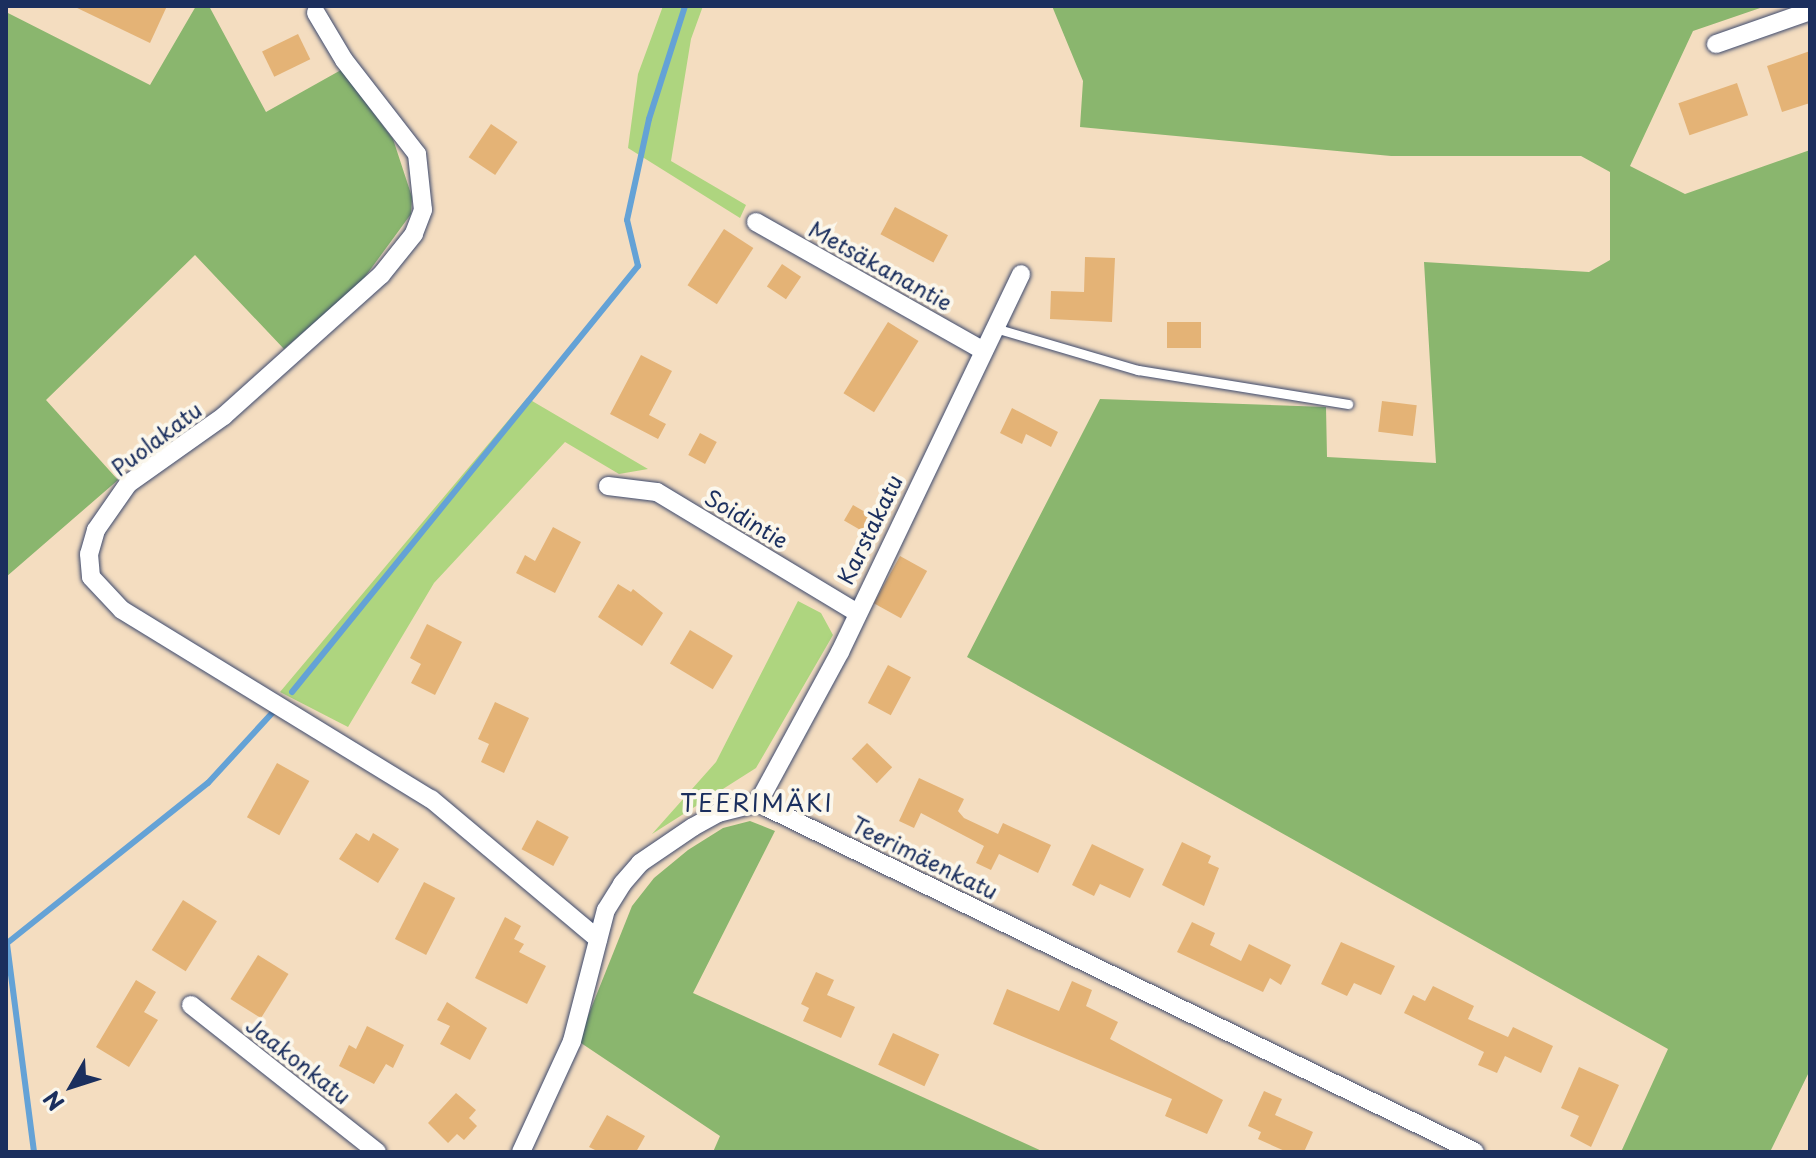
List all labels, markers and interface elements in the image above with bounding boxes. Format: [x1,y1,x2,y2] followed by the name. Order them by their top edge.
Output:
[805,215,957,315] street label: Metsäkanantie
[106,396,206,480] street label: Puolakatu
[831,470,907,588] street label: Karstakatu
[701,483,793,553] street label: Soidintie
[681,789,833,817] district label: TEERIMÄKI
[848,810,1002,904] street label: Teerimäenkatu
[242,1011,356,1109] street label: Jaakonkatu
[32,1046,112,1126] north arrow
[35,1084,71,1119] text: N

